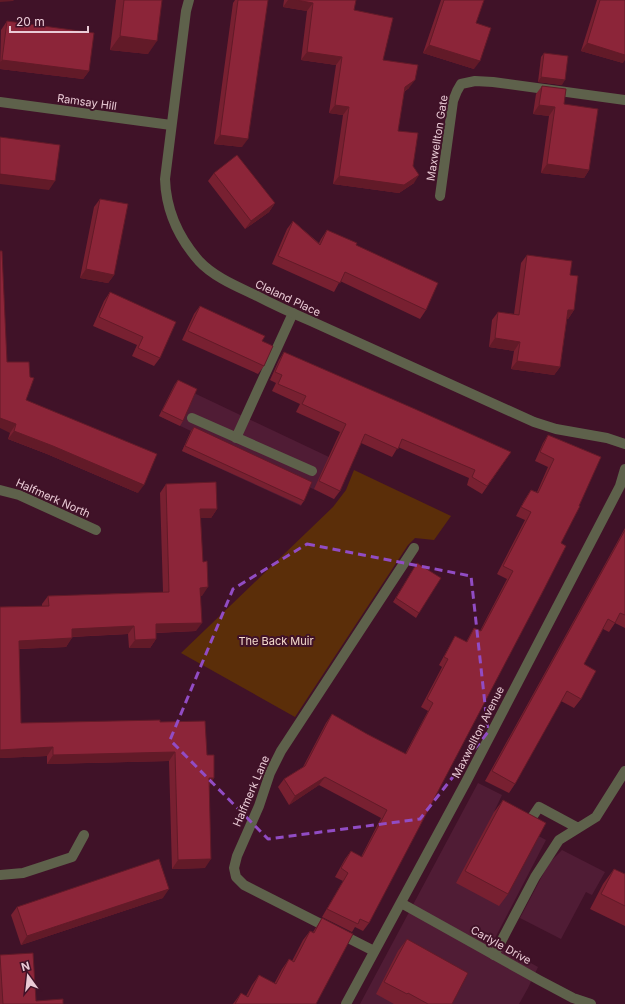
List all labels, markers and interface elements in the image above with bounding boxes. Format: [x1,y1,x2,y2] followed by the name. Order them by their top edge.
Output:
[10,8,88,34] scale bar
[16,14,45,29] text: 20 m
[56,91,118,113] street label: Ramsay Hill
[423,94,451,182] street label: Maxwellton Gate
[253,277,323,319] street label: Cleland Place
[14,475,92,521] street label: Halfmerk North
[238,634,314,648] park label: The Back Muir
[449,684,507,780] street label: Maxwellton Avenue
[230,753,272,829] street label: Halfmerk Lane
[468,923,534,967] street label: Carlyle Drive
[8,956,48,996] north arrow
[20,958,31,974] text: N

